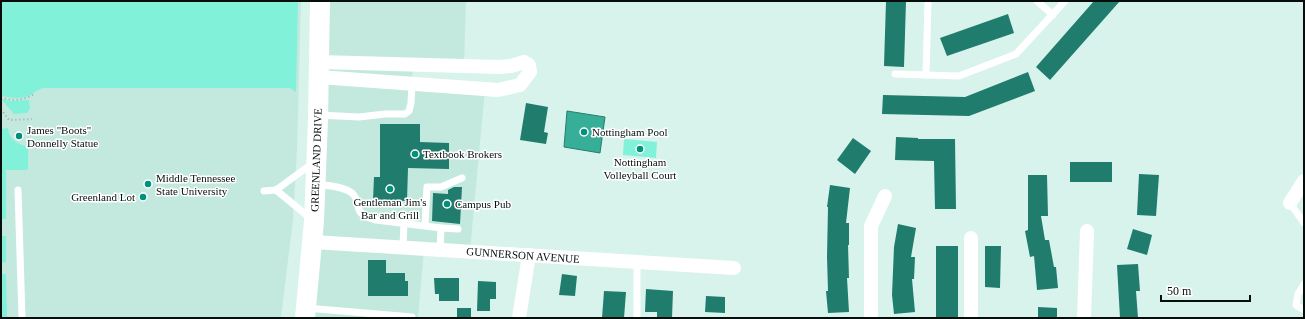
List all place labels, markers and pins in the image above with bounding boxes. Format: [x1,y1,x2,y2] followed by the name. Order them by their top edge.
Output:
[27,124,98,149] place label: James "Boots" Donnelly Statue
[592,126,667,138] place label: Nottingham Pool
[579,127,589,137] marker: Nottingham Pool
[14,131,24,141] marker: James "Boots" Donnelly Statue
[635,144,645,154] marker: Nottingham Volleyball Court
[423,148,502,160] place label: Textbook Brokers
[410,149,420,159] marker: Textbook Brokers
[604,156,676,181] place label: Nottingham Volleyball Court
[156,172,235,197] place label: Middle Tennessee State University
[143,179,153,189] marker: Middle Tennessee State University
[385,184,395,194] marker: Gentleman Jim's Bar and Grill
[71,191,135,203] place label: Greenland Lot
[138,192,148,202] marker: Greenland Lot
[353,196,427,221] place label: Gentleman Jim's Bar and Grill
[455,198,511,210] place label: Campus Pub
[442,199,452,209] marker: Campus Pub

